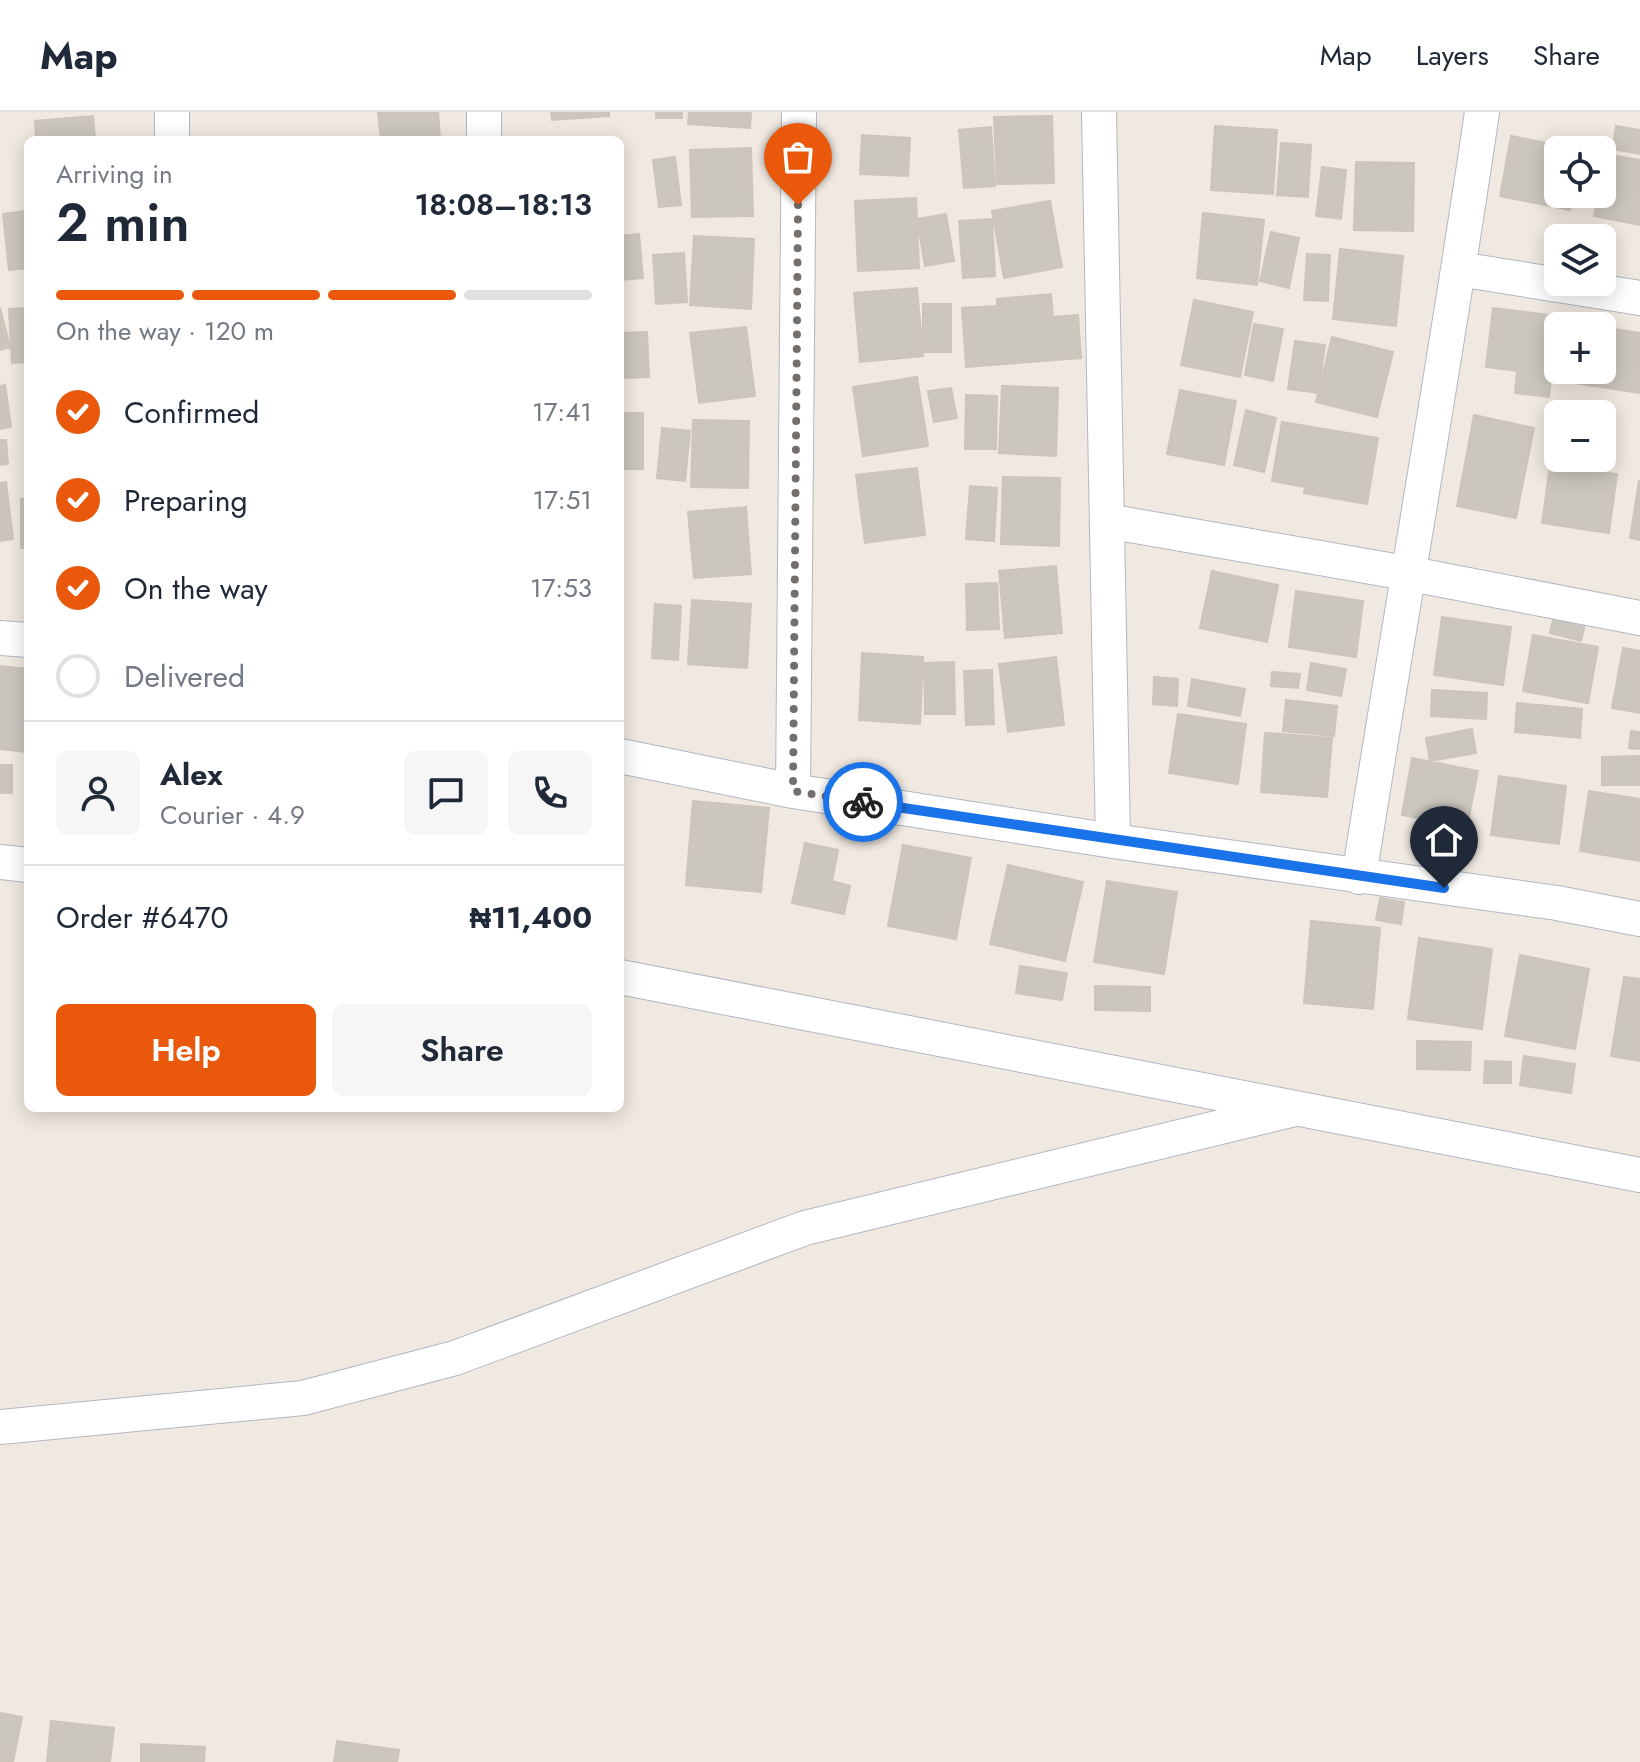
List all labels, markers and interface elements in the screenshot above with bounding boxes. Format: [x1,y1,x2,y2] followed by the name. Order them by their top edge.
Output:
[40,28,118,83] text: Map
[1320,35,1372,76] text: Map
[1416,35,1489,76] text: Layers
[1533,35,1600,76] text: Share
[764,123,832,205] pin
[776,135,820,179] icon: bag
[1544,136,1616,472] map controls
[1544,136,1616,208] button: locate
[56,155,173,193] text: Arriving in
[414,183,592,226] text: 18:08–18:13
[56,185,189,261] text: 2 min
[1544,224,1616,296] button: layers
[56,312,274,350] text: On the way · 120 m
[1544,312,1616,384] button: +
[56,390,100,434] icon: check
[124,391,259,434] text: Confirmed
[532,393,592,431] text: 17:41
[1544,400,1616,472] button: −
[56,478,100,522] icon: check
[124,479,248,522] text: Preparing
[532,481,592,519] text: 17:51
[56,566,100,610] icon: check
[124,567,268,610] text: On the way
[530,569,592,607] text: 17:53
[124,655,245,698] text: Delivered
[56,751,140,835] button: person
[404,751,488,835] button: chat
[508,751,592,835] button: phone
[160,753,223,796] text: Alex
[823,762,903,842] courier
[841,780,885,824] icon: bike
[160,796,305,834] text: Courier · 4.9
[1410,806,1478,888] pin
[1422,818,1466,862] icon: home
[56,896,229,939] text: Order #6470
[469,896,592,939] text: ₦11,400
[56,1004,316,1096] button: Help
[332,1004,592,1096] button: Share

